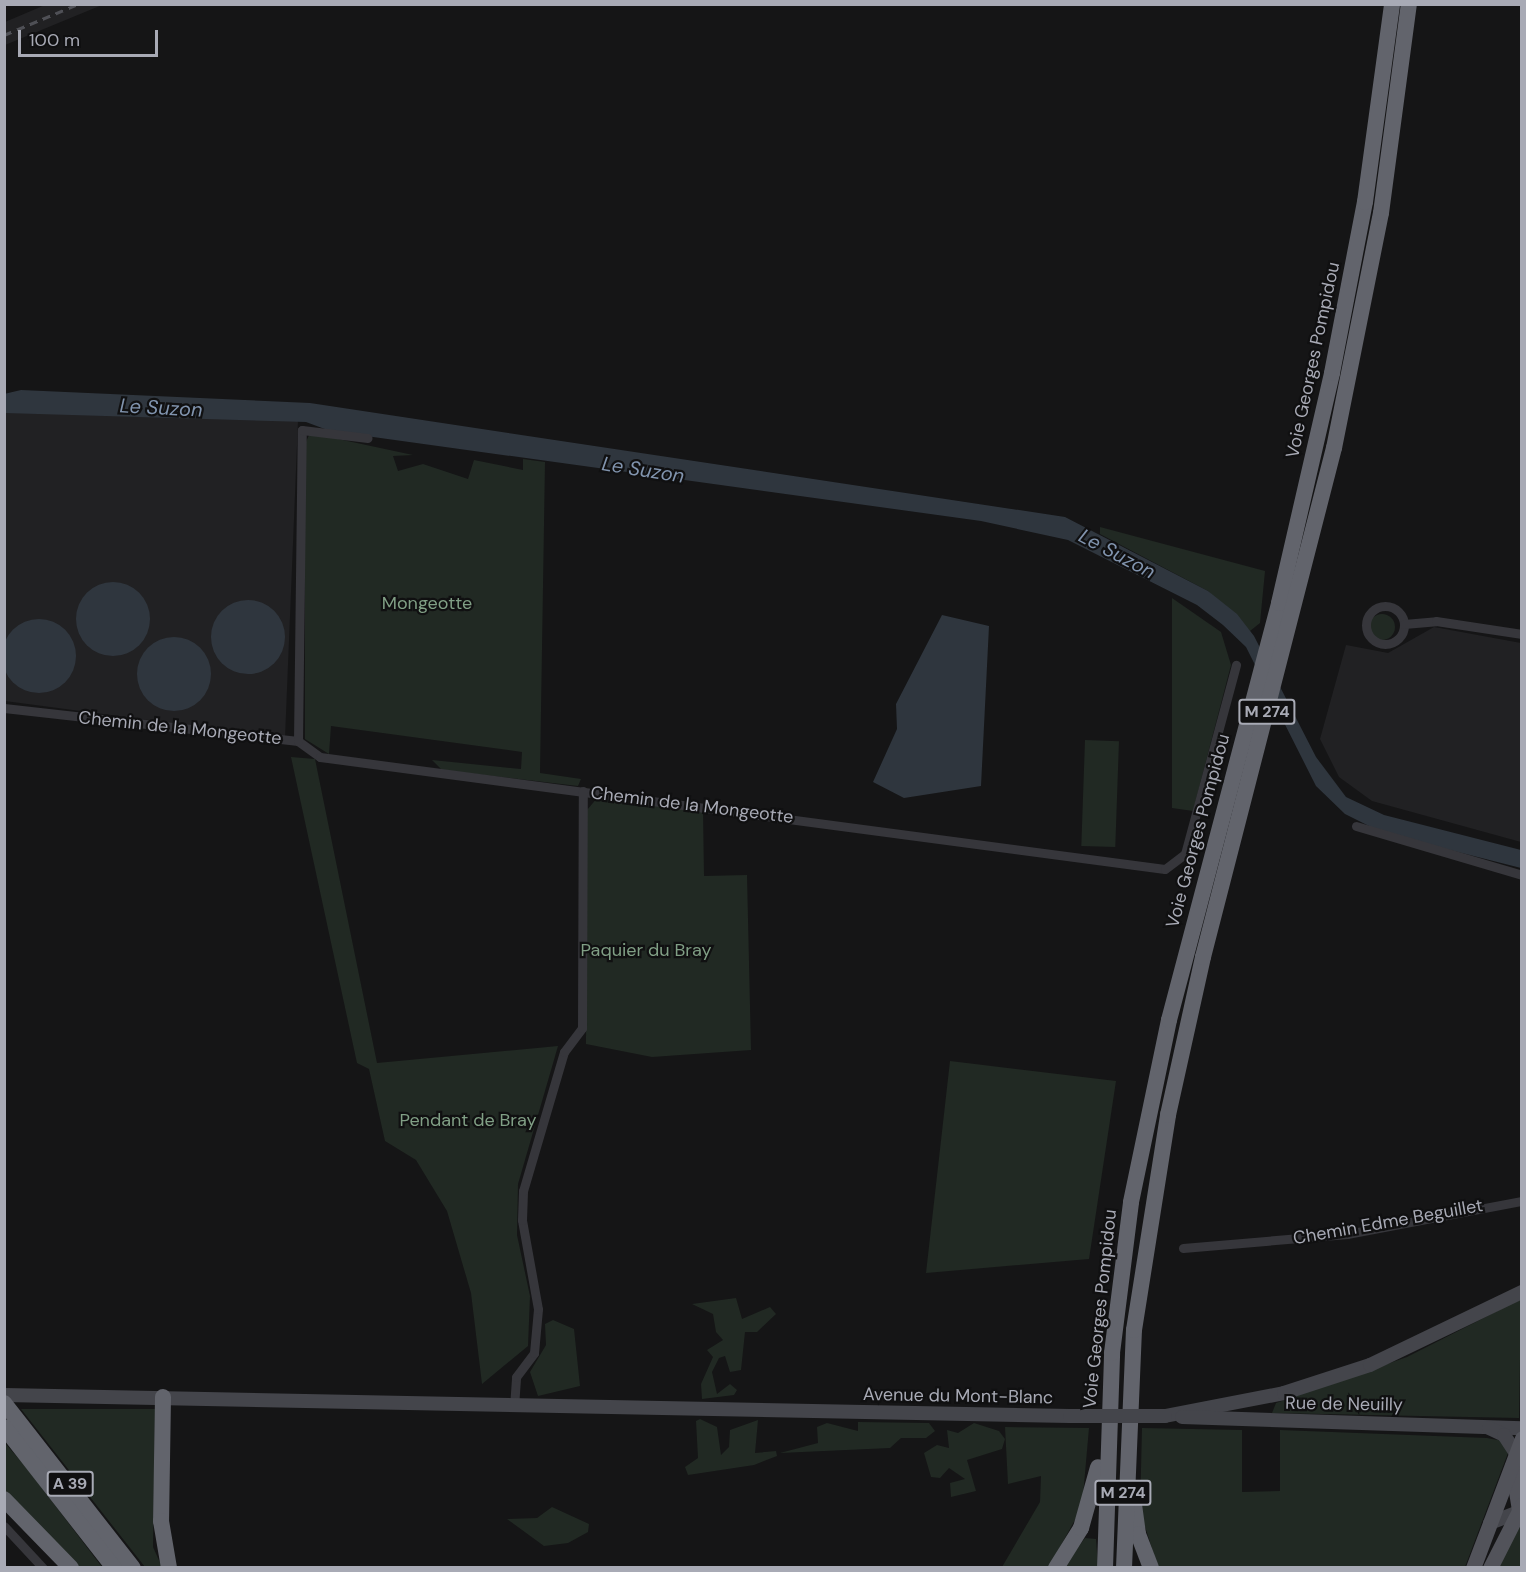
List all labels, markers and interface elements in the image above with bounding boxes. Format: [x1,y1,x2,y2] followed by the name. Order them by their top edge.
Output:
[21,18,160,56] scale bar
[29,28,80,52] text: 100 m
[1282,260,1344,460] street label: Voie Georges Pompidou
[119,394,203,422] water label: Le Suzon
[600,452,686,488] water label: Le Suzon
[1075,524,1159,584] water label: Le Suzon
[382,592,472,614] park label: Mongeotte
[1237,699,1297,725] road number: M 274
[77,707,283,749] street label: Chemin de la Mongeotte
[1162,732,1234,930] street label: Voie Georges Pompidou
[589,782,795,828] street label: Chemin de la Mongeotte
[581,939,711,961] park label: Paquier du Bray
[399,1109,537,1131] park label: Pendant de Bray
[1292,1195,1484,1249] street label: Chemin Edme Beguillet
[1079,1208,1121,1410] street label: Voie Georges Pompidou
[863,1384,1053,1408] street label: Avenue du Mont-Blanc
[1285,1392,1403,1416] street label: Rue de Neuilly
[46,1471,94,1497] road number: A 39
[1093,1480,1153,1506] road number: M 274

